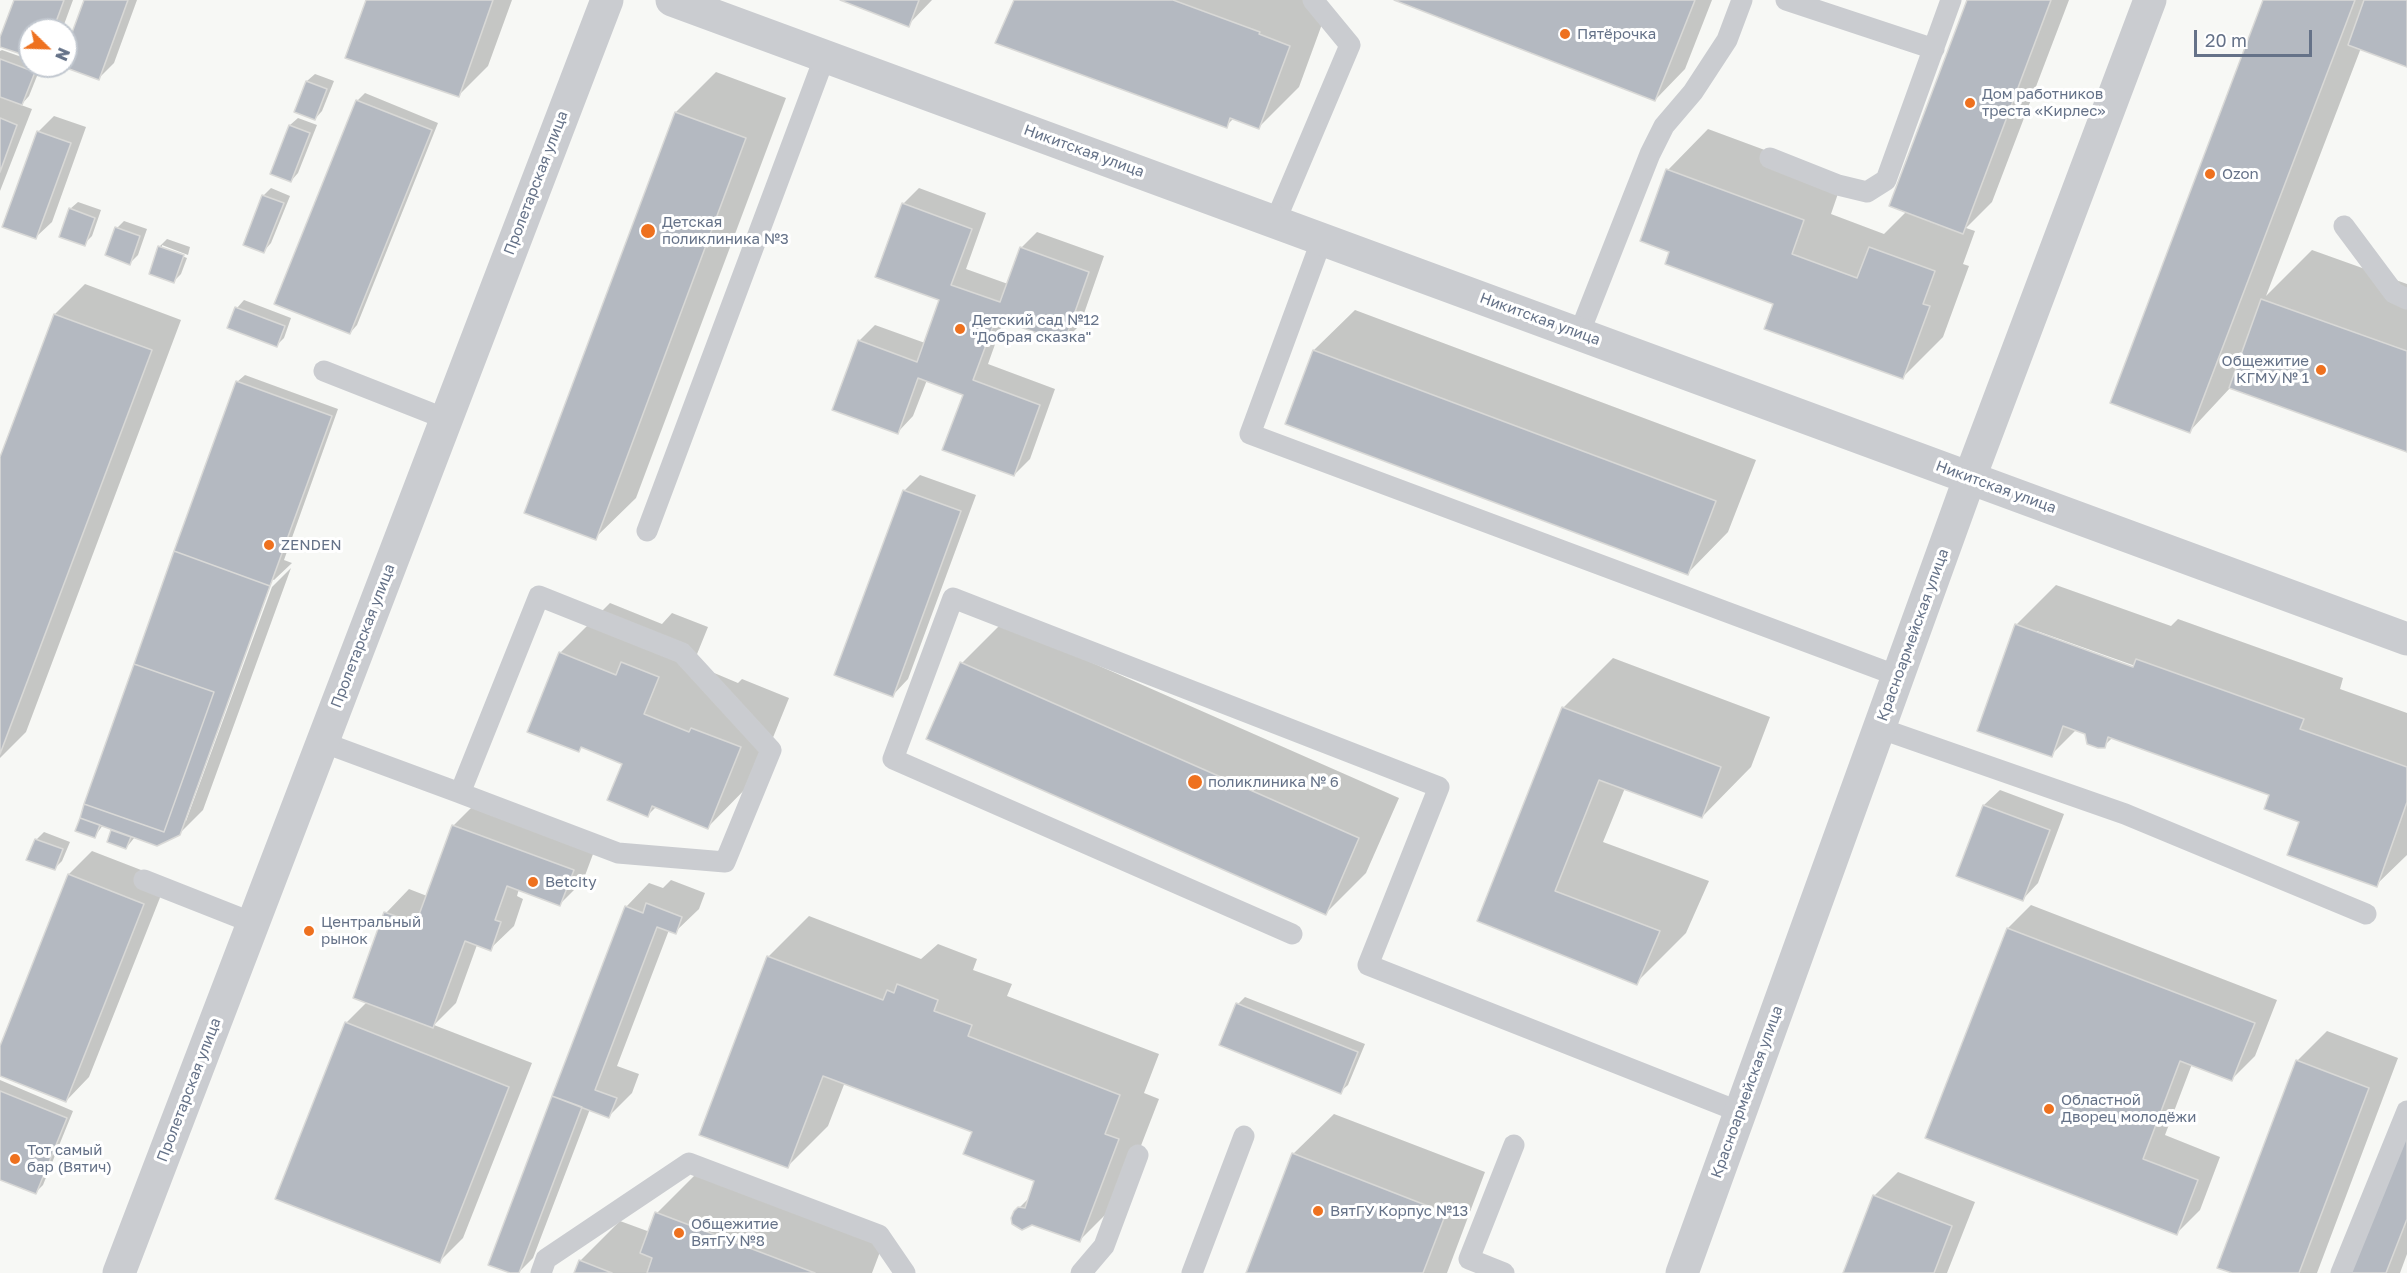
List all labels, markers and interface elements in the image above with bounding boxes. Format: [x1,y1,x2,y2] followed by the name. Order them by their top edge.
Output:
[18,18,78,78] north arrow
[2197,18,2316,56] scale bar
[1577,25,1656,43] place label: Пятёрочка
[1558,27,1572,41] marker: Пятёрочка
[2205,29,2247,51] text: 20 m
[51,45,74,64] text: N
[1982,85,2106,120] place label: Дом работников треста «Кирлес»
[1963,96,1977,110] marker: Дом работников треста «Кирлес»
[500,108,572,258] street label: Пролетарская улица
[1021,121,1147,181] street label: Никитская улица
[2222,165,2259,183] place label: Ozon
[2203,167,2217,181] marker: Ozon
[662,213,789,248] place label: Детская поликлиника №3
[639,222,657,240] marker: Детская поликлиника №3
[1477,289,1603,349] street label: Никитская улица
[972,311,1099,346] place label: Детский сад №12 "Добрая сказка"
[953,322,967,336] marker: Детский сад №12 "Добрая сказка"
[2222,352,2309,387] place label: Общежитие КГМУ № 1
[2314,363,2328,377] marker: Общежитие КГМУ № 1
[1933,457,2059,517] street label: Никитская улица
[281,536,342,554] place label: ZENDEN
[262,538,276,552] marker: ZENDEN
[1873,546,1953,724] street label: Красноармейская улица
[327,561,399,711] street label: Пролетарская улица
[1186,773,1204,791] marker: поликлиника № 6
[1208,773,1339,791] place label: поликлиника № 6
[545,873,597,891] place label: Betcity
[526,875,540,889] marker: Betcity
[321,913,421,948] place label: Центральный рынок
[302,924,316,938] marker: Центральный рынок
[1707,1003,1787,1181] street label: Красноармейская улица
[153,1015,225,1165] street label: Пролетарская улица
[2061,1091,2196,1126] place label: Областной Дворец молодёжи
[2042,1102,2056,1116] marker: Областной Дворец молодёжи
[27,1141,112,1176] place label: Тот самый бар (Вятич)
[8,1152,22,1166] marker: Тот самый бар (Вятич)
[1330,1202,1468,1220] place label: ВятГУ Корпус №13
[1311,1204,1325,1218] marker: ВятГУ Корпус №13
[691,1215,778,1250] place label: Общежитие ВятГУ №8
[672,1226,686,1240] marker: Общежитие ВятГУ №8

